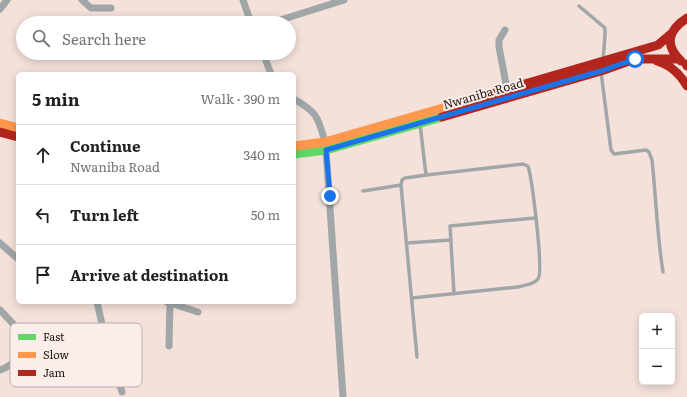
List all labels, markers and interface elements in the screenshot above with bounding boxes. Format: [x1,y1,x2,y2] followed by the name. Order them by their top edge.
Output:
[16,16,296,60] search box
[30,27,52,49] icon: search
[62,27,146,50] text: Search here
[626,50,644,68] route start
[441,73,526,113] street label: Nwaniba Road
[32,86,80,111] text: 5 min
[201,89,280,108] text: Walk · 390 m
[70,134,140,157] text: Continue
[32,144,54,166] icon: ahead
[243,145,280,164] text: 340 m
[70,157,160,176] text: Nwaniba Road
[321,187,339,205] route end
[70,203,139,226] text: Turn left
[32,204,54,226] icon: left
[251,205,280,224] text: 50 m
[70,263,229,286] text: Arrive at destination
[32,264,54,286] icon: arrive
[639,313,675,385] map controls
[639,313,675,349] button: +
[10,323,142,387] legend
[43,328,65,344] text: Fast
[43,346,69,362] text: Slow
[639,349,675,385] button: −
[43,364,66,380] text: Jam

